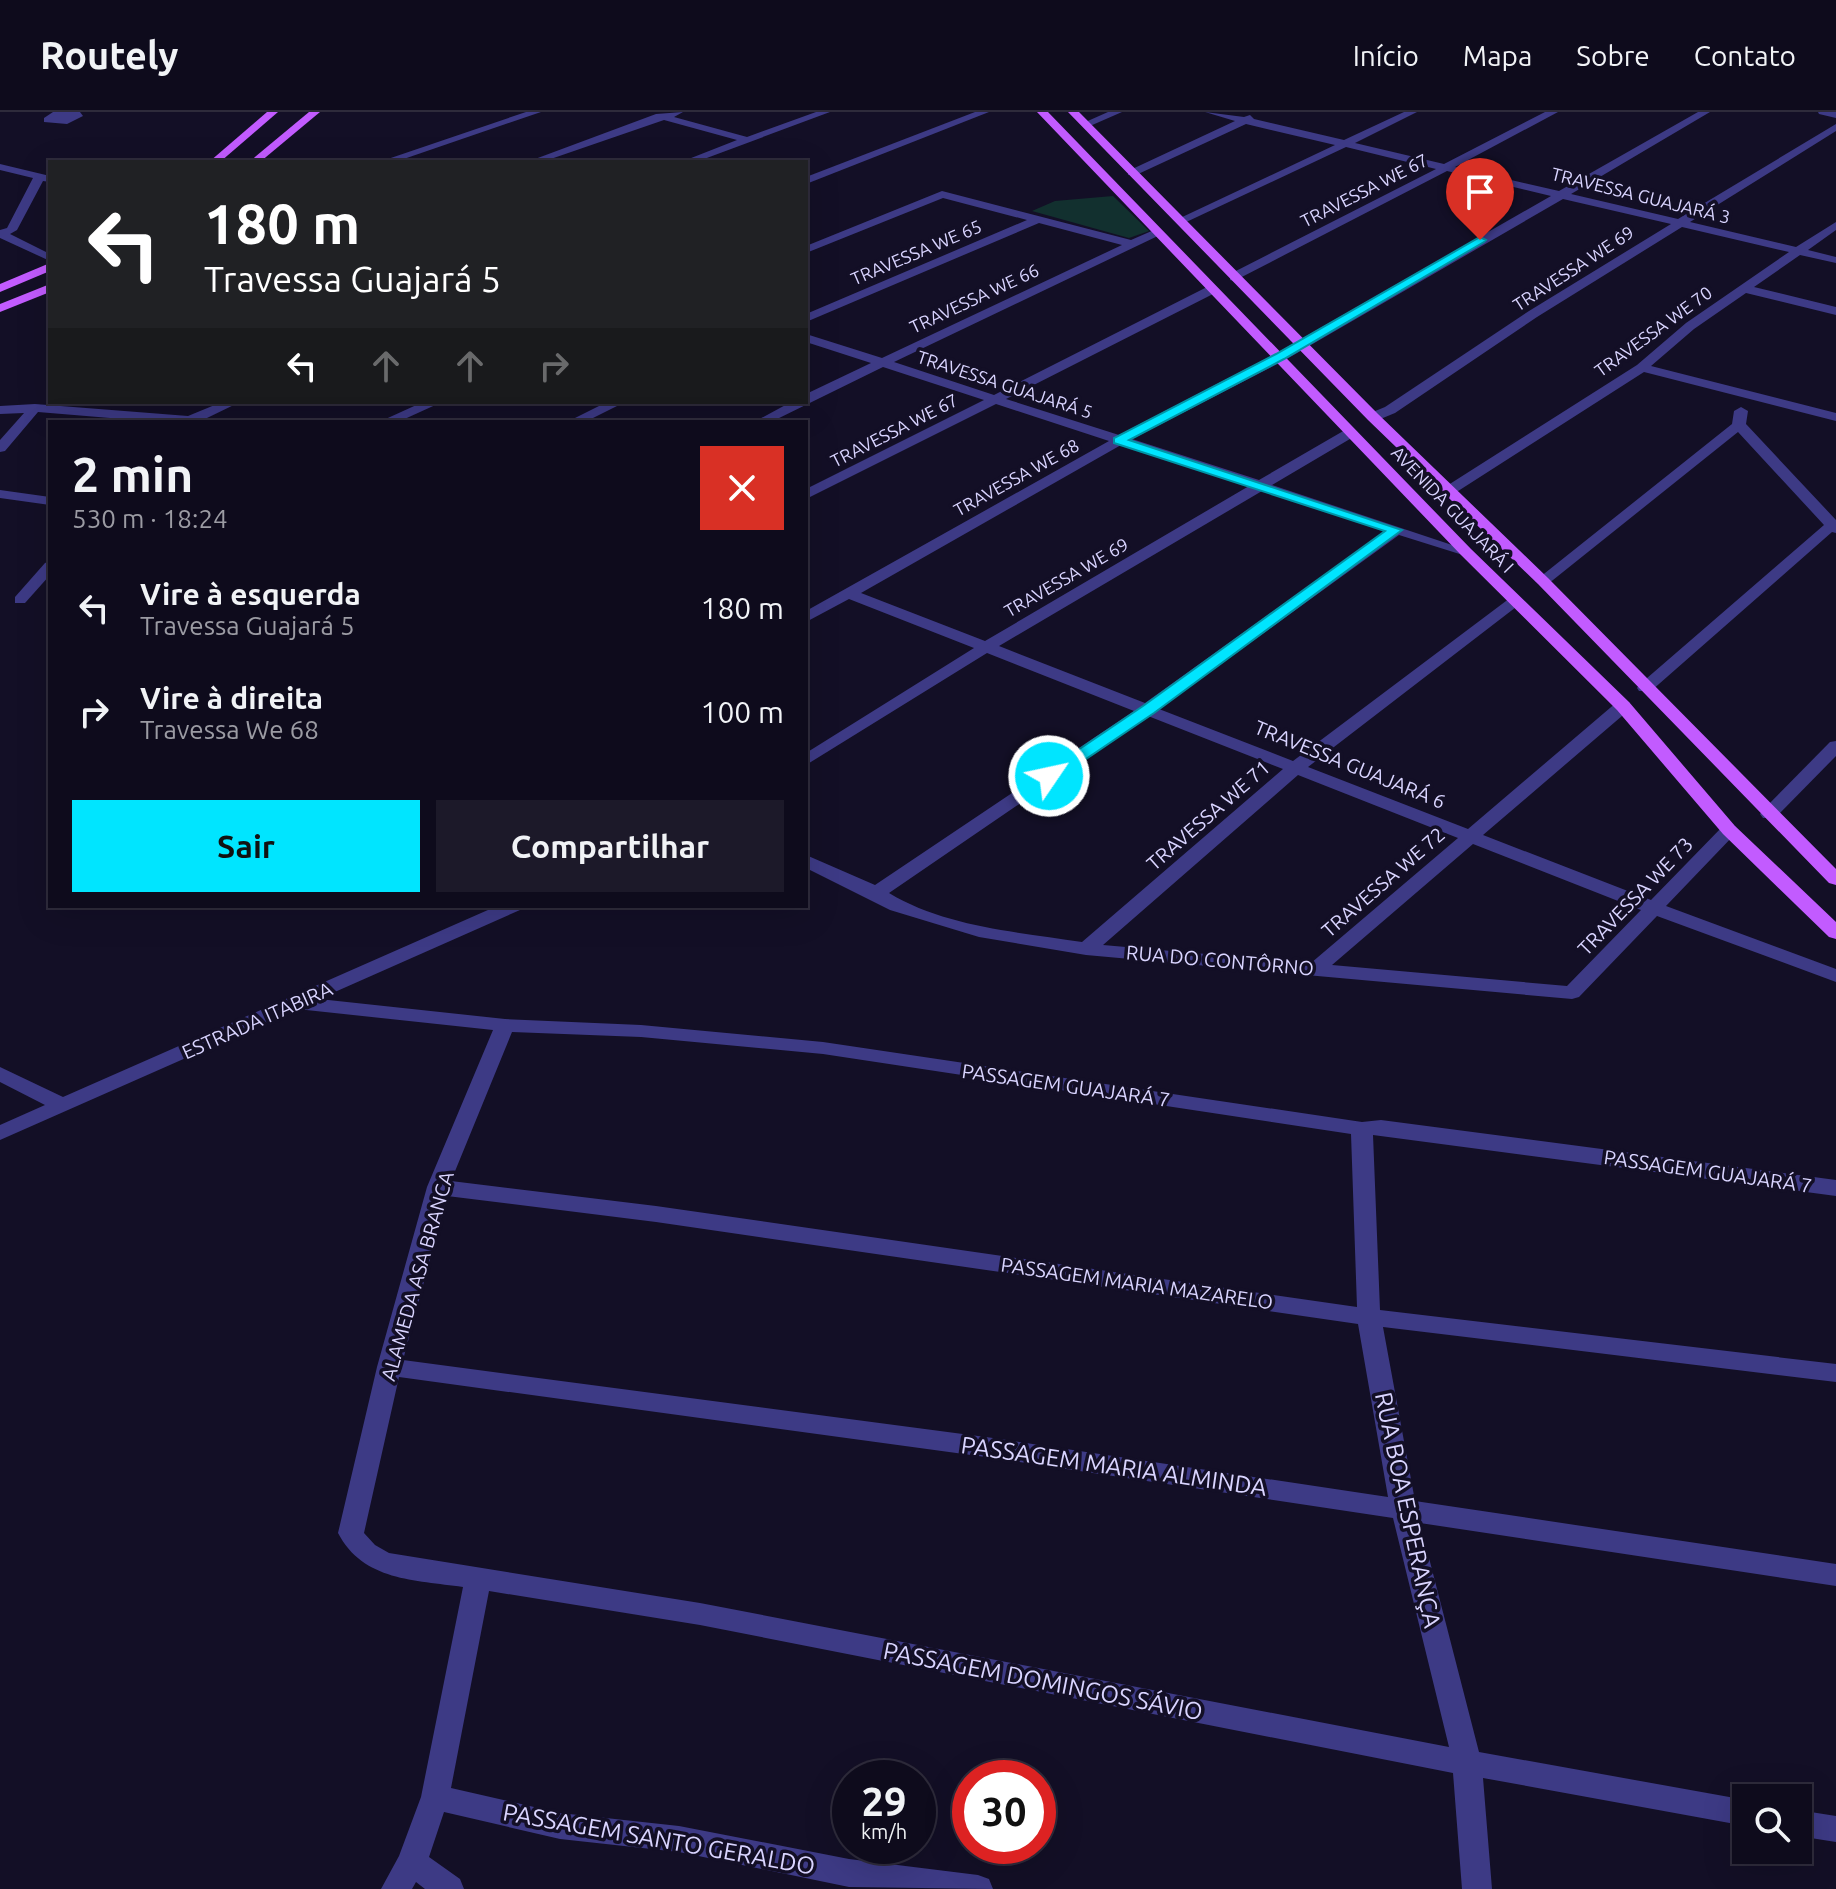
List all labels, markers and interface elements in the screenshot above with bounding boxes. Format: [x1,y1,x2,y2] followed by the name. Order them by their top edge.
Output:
[40,34,178,76] text: Routely
[1353,40,1419,71] text: Início
[1463,40,1532,71] text: Mapa
[1576,40,1650,71] text: Sobre
[1694,40,1796,71] text: Contato
[1297,149,1431,231] street label: TRAVESSA WE 67
[1446,158,1514,240] pin
[1550,162,1733,227] street label: TRAVESSA GUAJARÁ 3
[1458,170,1502,214] icon: arrive
[72,192,176,296] icon: left
[204,192,360,255] text: 180 m
[848,215,984,289] street label: TRAVESSA WE 65
[1509,222,1637,314] street label: TRAVESSA WE 69
[204,258,501,299] text: Travessa Guajará 5
[906,259,1042,337] street label: TRAVESSA WE 66
[1591,282,1715,380] street label: TRAVESSA WE 70
[280,344,324,388] icon: left
[364,344,408,388] icon: ahead
[448,344,492,388] icon: ahead
[532,344,576,388] icon: right
[915,345,1096,422] street label: TRAVESSA GUAJARÁ 5
[827,389,961,471] street label: TRAVESSA WE 67
[950,434,1082,520] street label: TRAVESSA WE 68
[1388,441,1519,576] street label: AVENIDA GUAJARÁ I
[700,446,784,530] button: close
[72,447,193,501] text: 2 min
[72,504,228,533] text: 530 m · 18:24
[1000,533,1132,621] street label: TRAVESSA WE 69
[140,577,361,611] text: Vire à esquerda
[72,586,116,630] icon: left
[700,591,784,625] text: 180 m
[140,611,355,640] text: Travessa Guajará 5
[140,681,323,715] text: Vire à direita
[72,690,116,734] icon: right
[700,695,784,729] text: 100 m
[140,715,319,744] text: Travessa We 68
[1251,715,1449,813] street label: TRAVESSA GUAJARÁ 6
[1007,734,1091,818] position arrow
[1142,755,1274,875] street label: TRAVESSA WE 71
[72,800,420,892] button: Sair
[436,800,784,892] button: Compartilhar
[1317,822,1449,942] street label: TRAVESSA WE 72
[1573,832,1697,960] street label: TRAVESSA WE 73
[1125,940,1315,980] street label: RUA DO CONTÔRNO
[178,976,336,1064] street label: ESTRADA ITABIRA
[961,1059,1171,1111] street label: PASSAGEM GUAJARÁ 7
[1603,1145,1813,1197] street label: PASSAGEM GUAJARÁ 7
[376,1169,458,1383] street label: ALAMEDA ASA BRANCA
[1000,1253,1274,1313] street label: PASSAGEM MARIA MAZARELO
[1370,1390,1446,1631] street label: RUA BOA ESPERANÇA
[959,1431,1269,1501] street label: PASSAGEM MARIA ALMINDA
[881,1636,1205,1725] street label: PASSAGEM DOMINGOS SÁVIO
[952,1760,1056,1864] speed limit sign: 30
[861,1779,907,1824] text: 29
[1732,1784,1812,1864] map controls
[1732,1784,1812,1864] button: search
[501,1798,817,1880] street label: PASSAGEM SANTO GERALDO
[861,1820,907,1843] text: km/h

